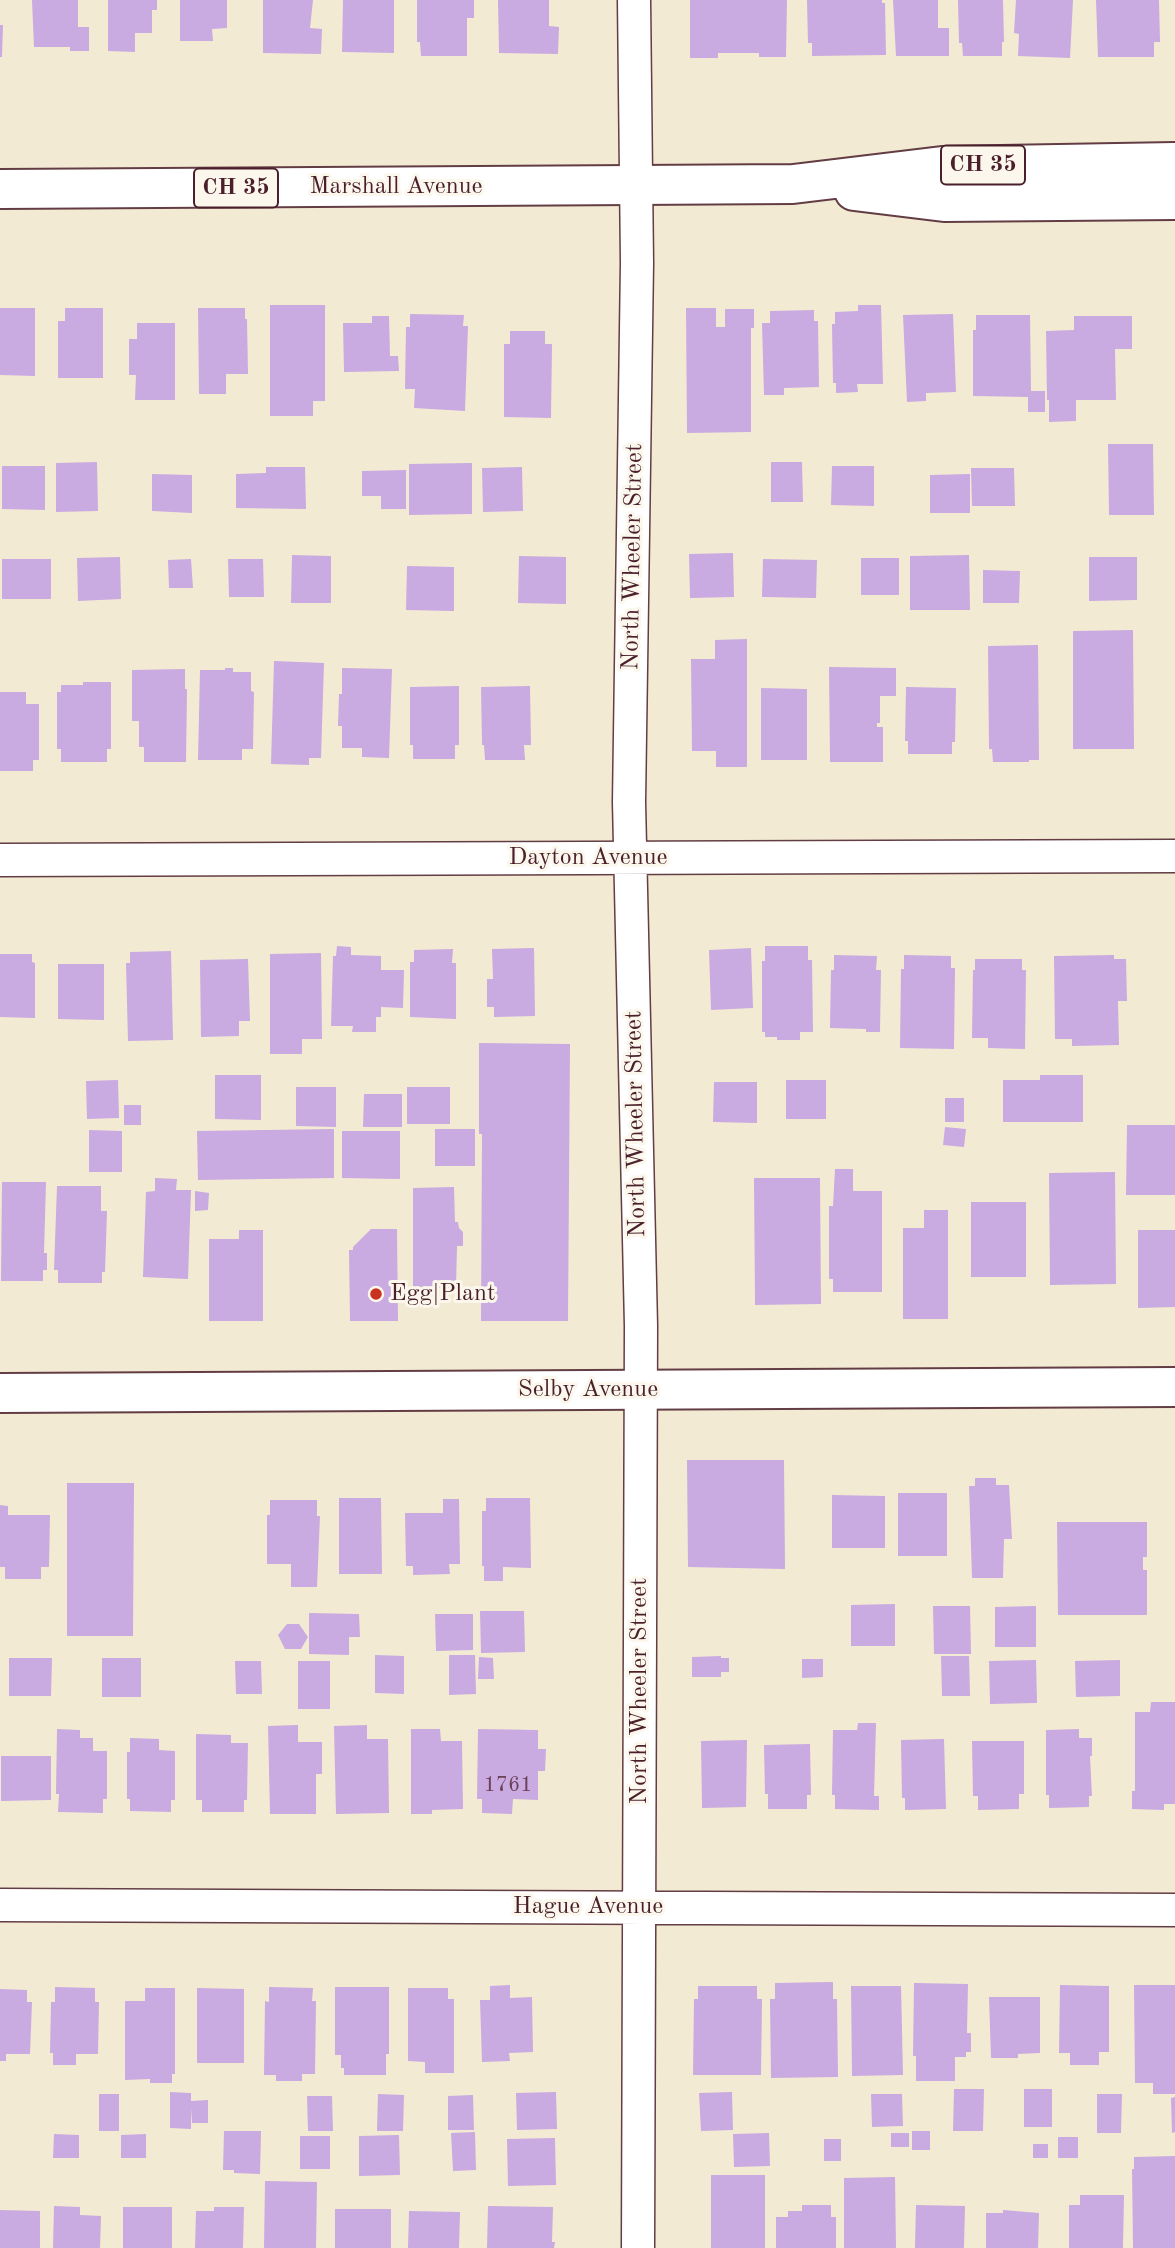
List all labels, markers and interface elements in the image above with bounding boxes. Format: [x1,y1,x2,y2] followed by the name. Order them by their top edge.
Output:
[941,146,1025,184] road number: CH 35
[194,168,278,208] road number: CH 35
[309,173,483,201] street label: Marshall Avenue
[617,443,649,671] street label: North Wheeler Street
[508,844,668,872] street label: Dayton Avenue
[620,1010,652,1238] street label: North Wheeler Street
[390,1280,495,1308] place label: Egg|Plant
[368,1286,384,1302] marker: Egg|Plant
[518,1376,658,1404] street label: Selby Avenue
[626,1578,654,1804] street label: North Wheeler Street
[484,1772,532,1798] house number: 1761
[513,1893,663,1921] street label: Hague Avenue

